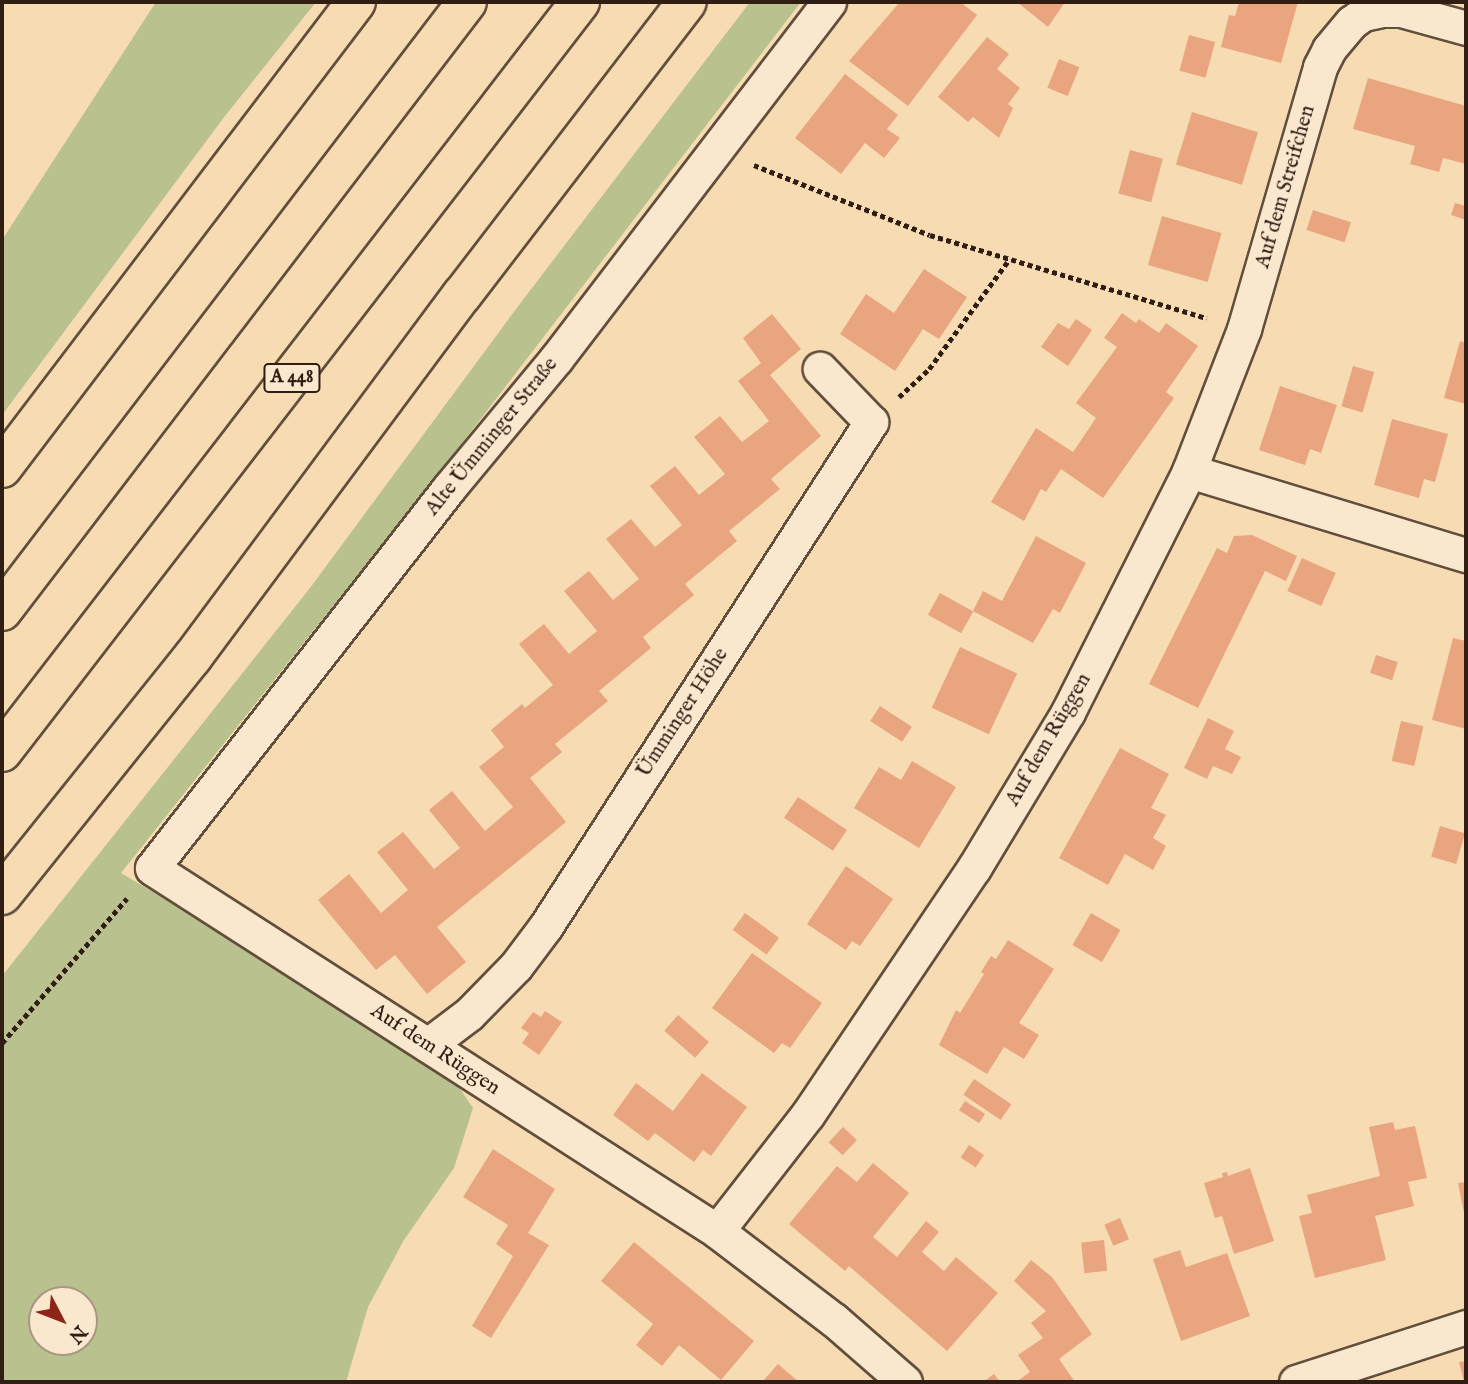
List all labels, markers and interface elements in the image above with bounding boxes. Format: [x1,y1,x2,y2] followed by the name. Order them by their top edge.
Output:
[1251,103,1321,271] street label: Auf dem Streifchen
[420,353,564,521] street label: Alte Ümminger Straße
[262,362,322,394] road number: A 448
[632,643,734,783] street label: Ümminger Höhe
[1001,669,1097,811] street label: Auf dem Rüggen
[366,999,504,1101] street label: Auf dem Rüggen
[28,1286,98,1356] north arrow
[63,1320,92,1348] text: N

